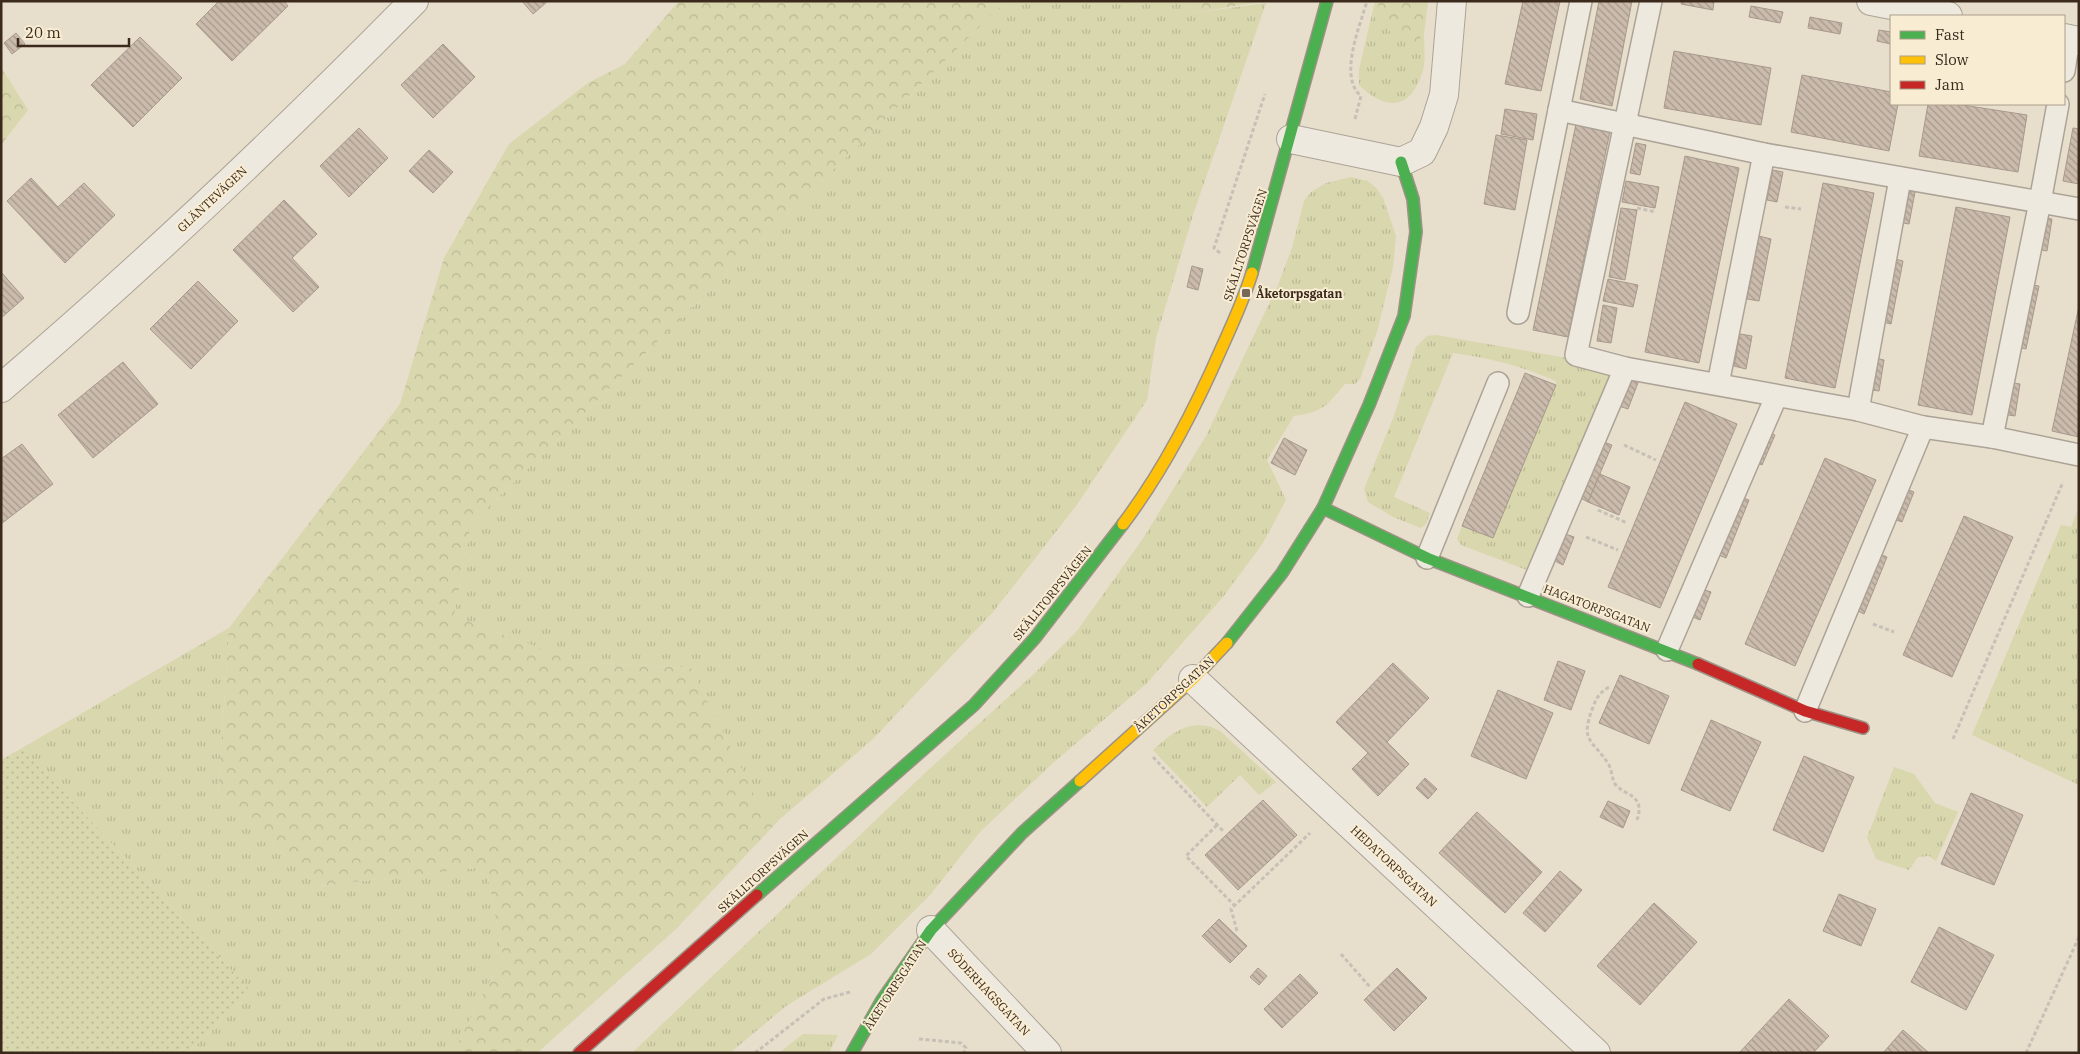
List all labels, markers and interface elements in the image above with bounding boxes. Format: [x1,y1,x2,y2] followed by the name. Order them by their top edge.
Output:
[18,15,129,47] scale bar
[1890,15,2065,105] legend
[25,23,61,42] text: 20 m
[1935,25,1965,44] text: Fast
[1935,50,1969,69] text: Slow
[1935,75,1964,94] text: Jam
[174,163,250,235] street label: GLÄNTEVÄGEN
[1220,187,1270,303] street label: SKÄLLTORPSVÄGEN
[1256,285,1342,301] place label: Åketorpsgatan
[1240,287,1252,299] marker: Åketorpsgatan
[1009,543,1095,643] street label: SKÄLLTORPSVÄGEN
[1541,581,1653,635] street label: HAGATORPSGATAN
[1131,653,1217,735] street label: ÅKETORPSGATAN
[1348,822,1440,910] street label: HEDATORPSGATAN
[714,826,812,916] street label: SKÄLLTORPSVÄGEN
[860,937,930,1033] street label: ÅKETORPSGATAN
[945,945,1033,1039] street label: SÖDERHAGSGATAN

